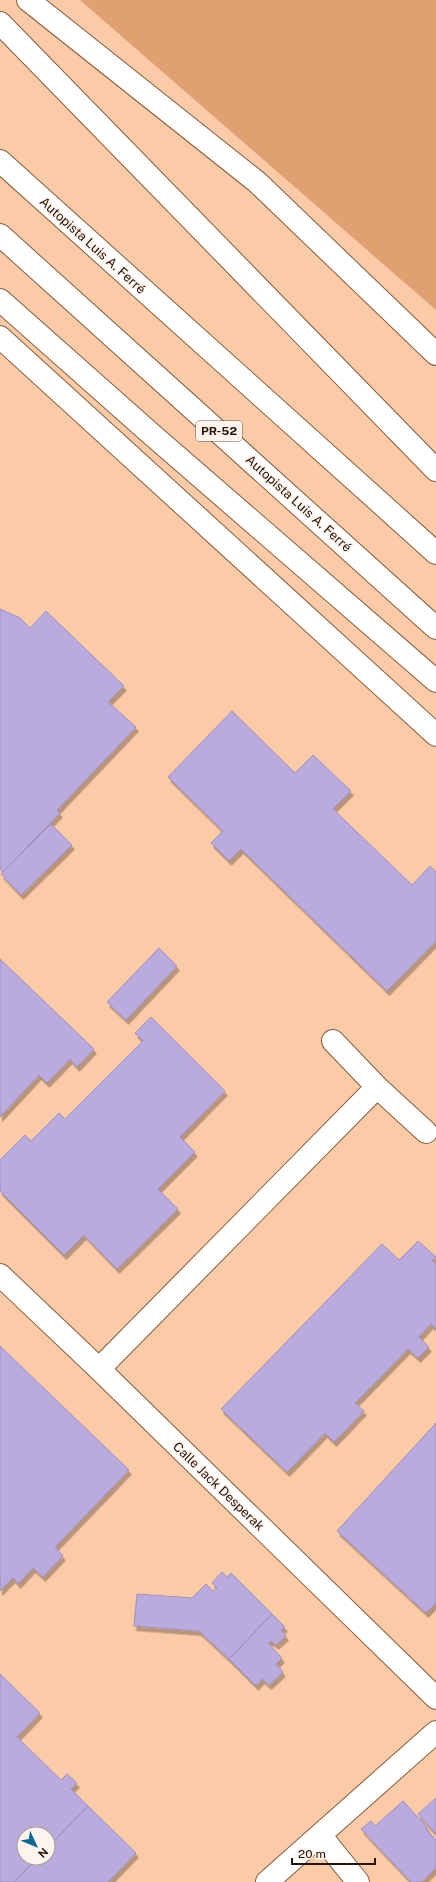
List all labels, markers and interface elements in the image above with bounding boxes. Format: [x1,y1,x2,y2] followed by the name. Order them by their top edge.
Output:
[37,194,149,297] street label: Autopista Luis A. Ferré
[196,421,242,441] road number: PR-52
[243,452,355,555] street label: Autopista Luis A. Ferré
[170,1439,267,1534] street label: Calle Jack Desperak
[16,1826,56,1866] north arrow
[292,1840,375,1866] scale bar
[36,1846,50,1860] text: N
[298,1847,326,1861] text: 20 m

